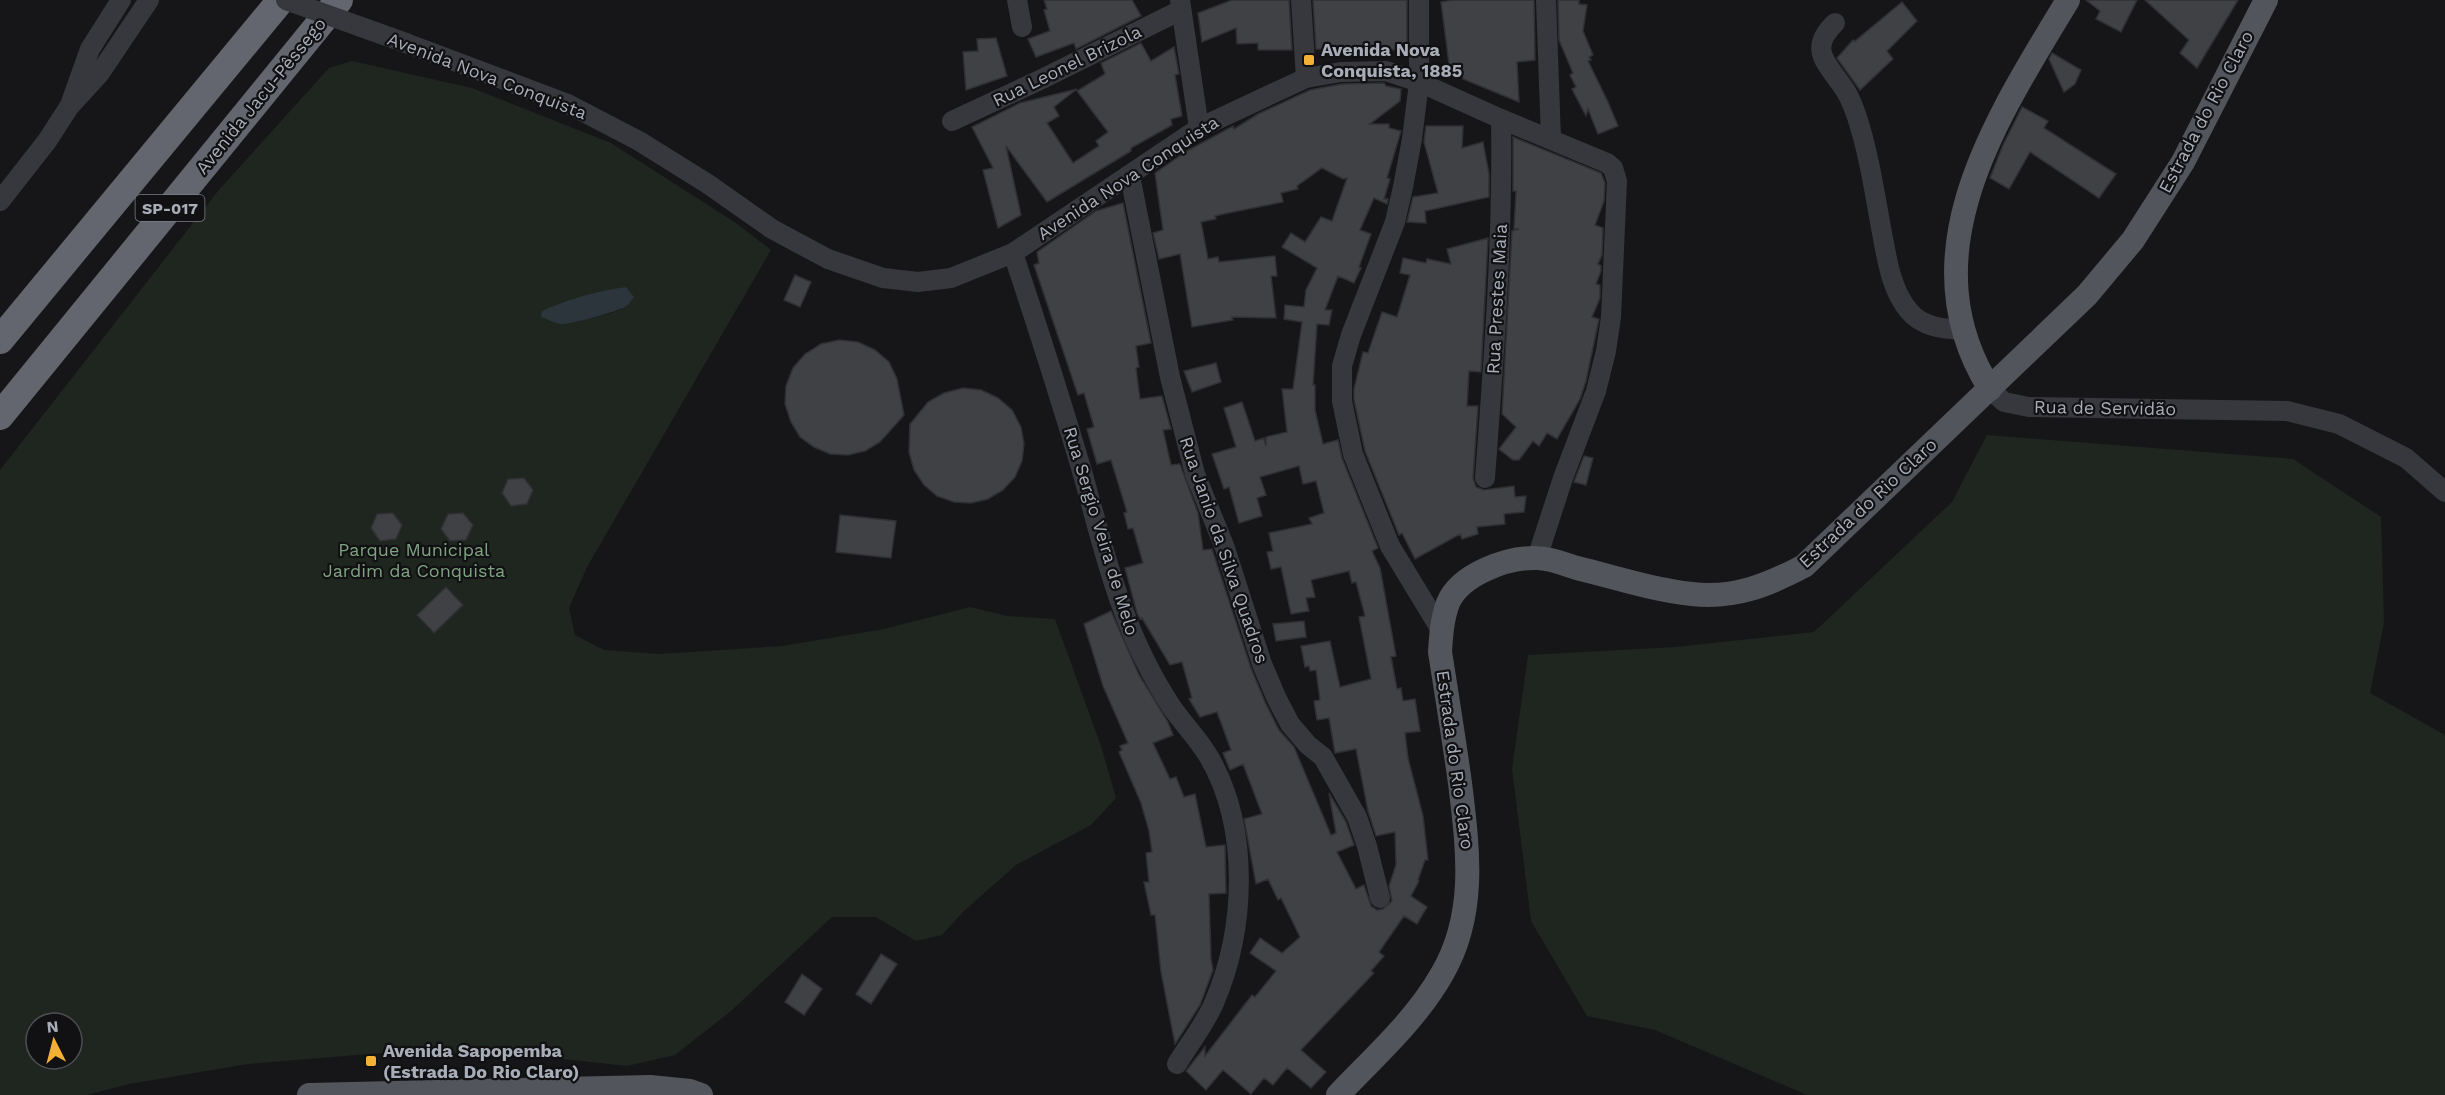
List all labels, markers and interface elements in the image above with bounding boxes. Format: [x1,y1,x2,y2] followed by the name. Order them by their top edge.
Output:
[191,13,330,178] street label: Avenida Jacu-Pêssego
[989,20,1145,111] street label: Rua Leonel Brizola
[2154,27,2257,196] street label: Estrada do Rio Claro
[385,28,590,123] street label: Avenida Nova Conquista
[1321,39,1462,81] place label: Avenida Nova Conquista, 1885
[1302,53,1316,67] marker: Avenida Nova Conquista, 1885
[1033,111,1222,244] street label: Avenida Nova Conquista
[136,195,204,221] road number: SP-017
[1482,223,1511,375] street label: Rua Prestes Maia
[2034,396,2176,419] street label: Rua de Servidão
[1060,424,1143,638] street label: Rua Sergio Veira de Melo
[1794,433,1941,572] street label: Estrada do Rio Claro
[1176,434,1273,666] street label: Rua Janio da Silva Quadros
[323,539,505,581] park label: Parque Municipal Jardim da Conquista
[1433,669,1478,851] street label: Estrada do Rio Claro
[24,1011,84,1071] north arrow
[46,1017,59,1037] text: N
[383,1040,579,1082] place label: Avenida Sapopemba (Estrada Do Rio Claro)
[364,1054,378,1068] marker: Avenida Sapopemba (Estrada Do Rio Claro)

